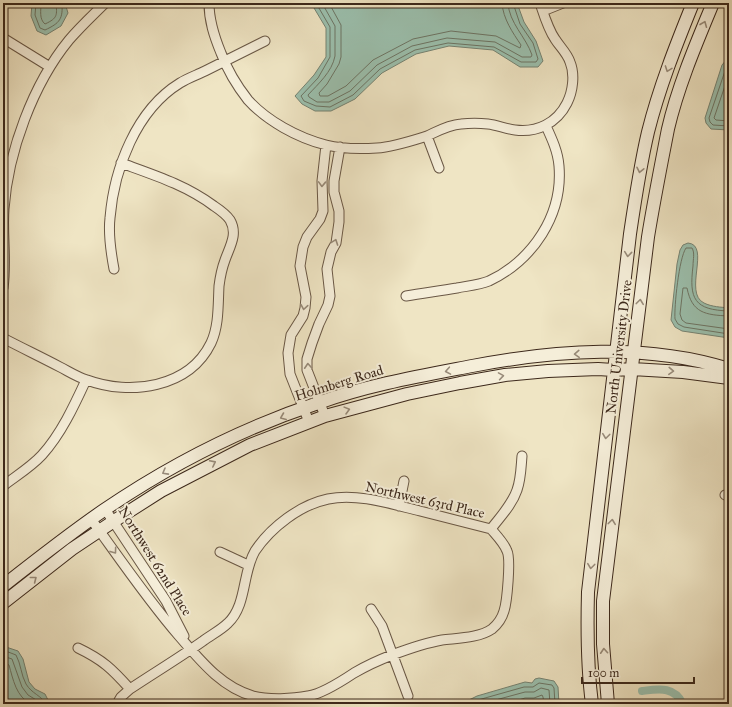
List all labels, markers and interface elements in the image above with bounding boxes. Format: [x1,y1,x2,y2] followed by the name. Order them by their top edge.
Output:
[699,20,707,28] one-way arrow
[664,65,672,72] one-way arrow
[637,167,645,174] one-way arrow
[318,181,326,187] one-way arrow
[330,238,339,245] one-way arrow
[623,251,632,257] one-way arrow
[602,279,636,415] street label: North University Drive
[635,299,644,305] one-way arrow
[301,304,309,310] one-way arrow
[574,349,580,358] one-way arrow
[293,361,385,405] street label: Holmberg Road
[303,363,312,369] one-way arrow
[445,366,451,374] one-way arrow
[668,367,674,375] one-way arrow
[498,372,504,381] one-way arrow
[343,406,350,415] one-way arrow
[279,412,286,420] one-way arrow
[601,433,610,440] one-way arrow
[209,460,217,468] one-way arrow
[162,468,170,475] one-way arrow
[364,478,487,522] street label: Northwest 63rd Place
[114,503,196,619] street label: Northwest 62nd Place
[607,519,616,525] one-way arrow
[109,547,117,554] one-way arrow
[587,563,596,569] one-way arrow
[29,576,36,583] one-way arrow
[599,648,608,654] one-way arrow
[582,659,694,685] scale bar
[588,666,619,680] text: 100 m

